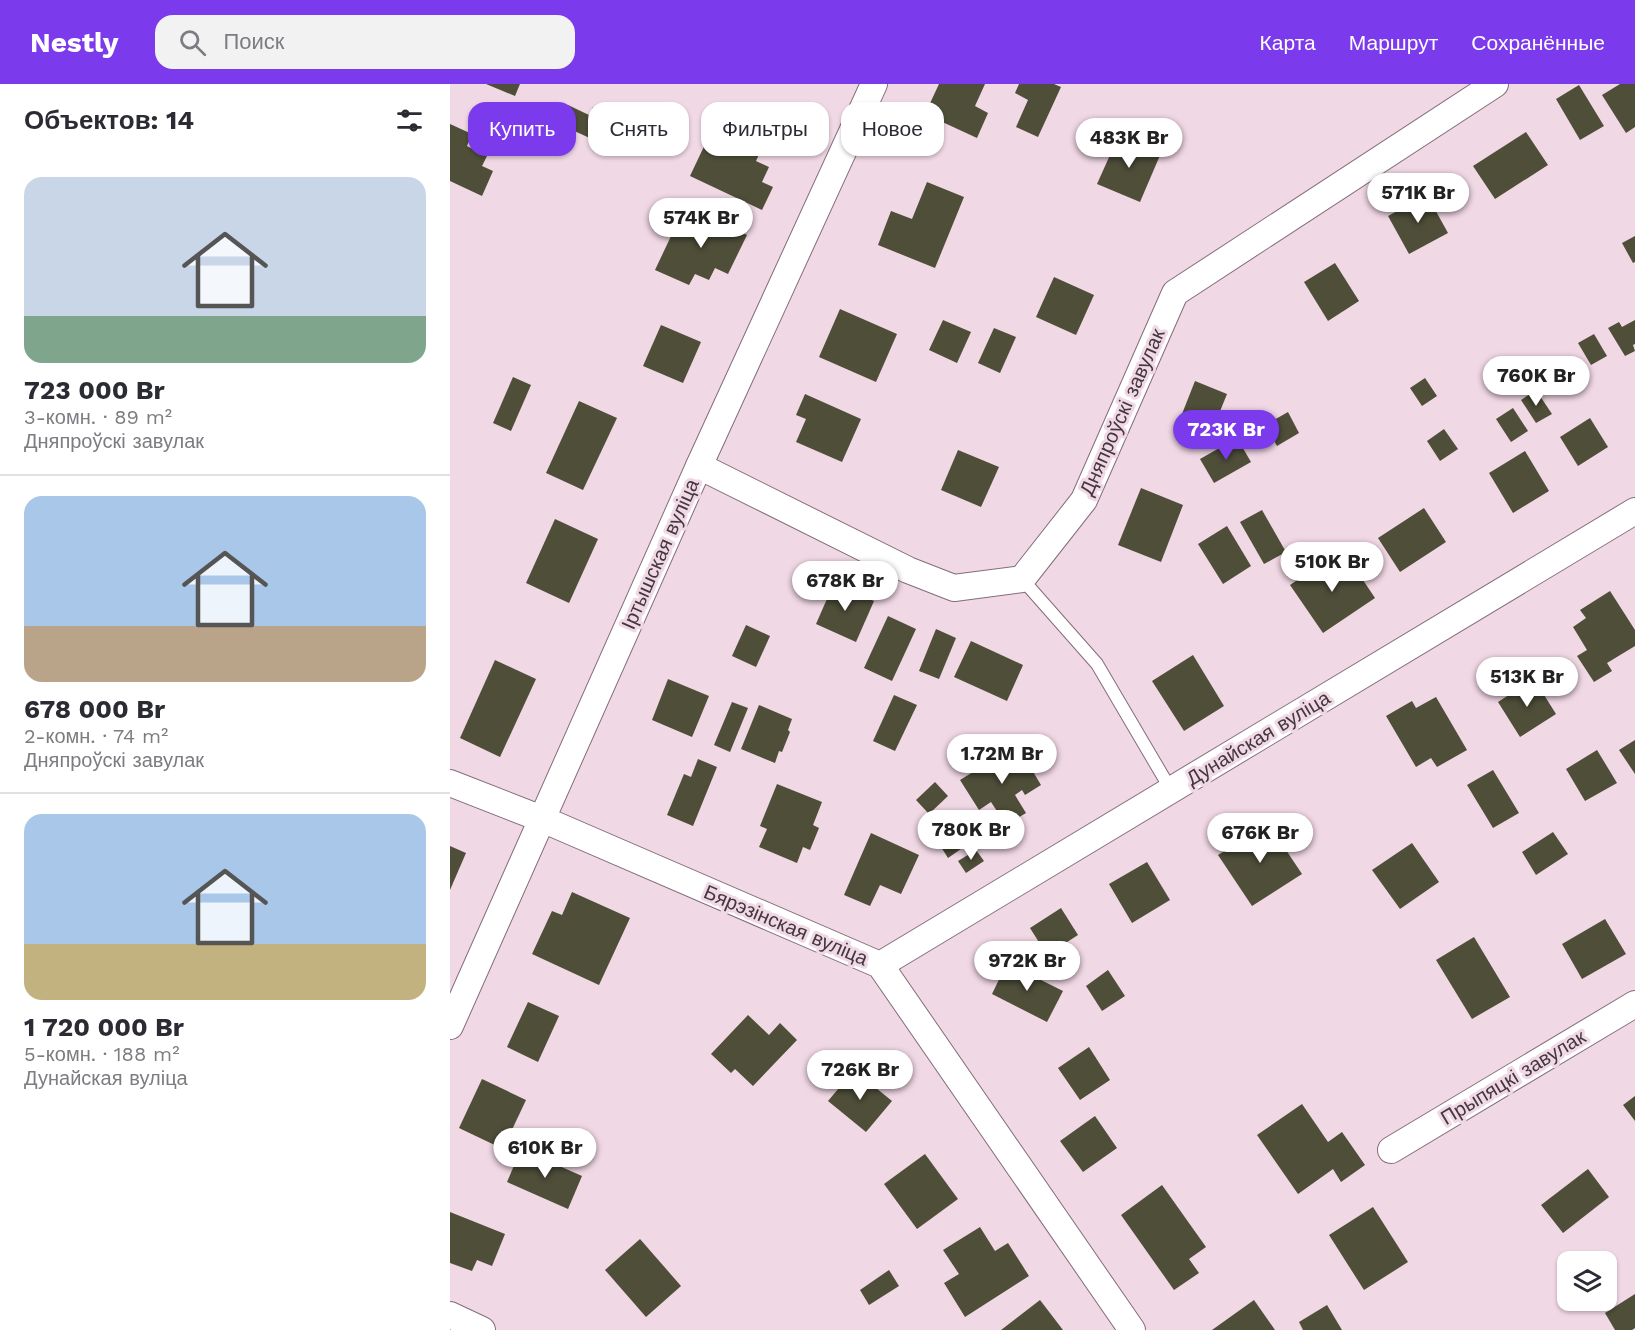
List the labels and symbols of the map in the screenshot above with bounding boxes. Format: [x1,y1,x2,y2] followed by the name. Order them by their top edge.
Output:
[1074,118,1184,169] pin: 483K Br
[1363,173,1473,224] pin: 571K Br
[646,198,756,249] pin: 574K Br
[1074,325,1170,499] street label: Дняпроўскі завулак
[1481,356,1591,407] pin: 760K Br
[1171,410,1281,461] pin: 723K Br
[616,474,704,633] street label: Іртышская вуліца
[1277,542,1387,593] pin: 510K Br
[790,561,900,612] pin: 678K Br
[1472,657,1582,708] pin: 513K Br
[1182,685,1335,790] street label: Дунайская вуліца
[940,734,1064,785] pin: 1.72M Br
[916,810,1026,861] pin: 780K Br
[1205,813,1315,864] pin: 676K Br
[700,880,873,971] street label: Бярэзінская вуліца
[972,941,1082,992] pin: 972K Br
[1436,1024,1590,1130] street label: Прыпяцкі завулак
[805,1050,915,1101] pin: 726K Br
[490,1128,600,1179] pin: 610K Br

